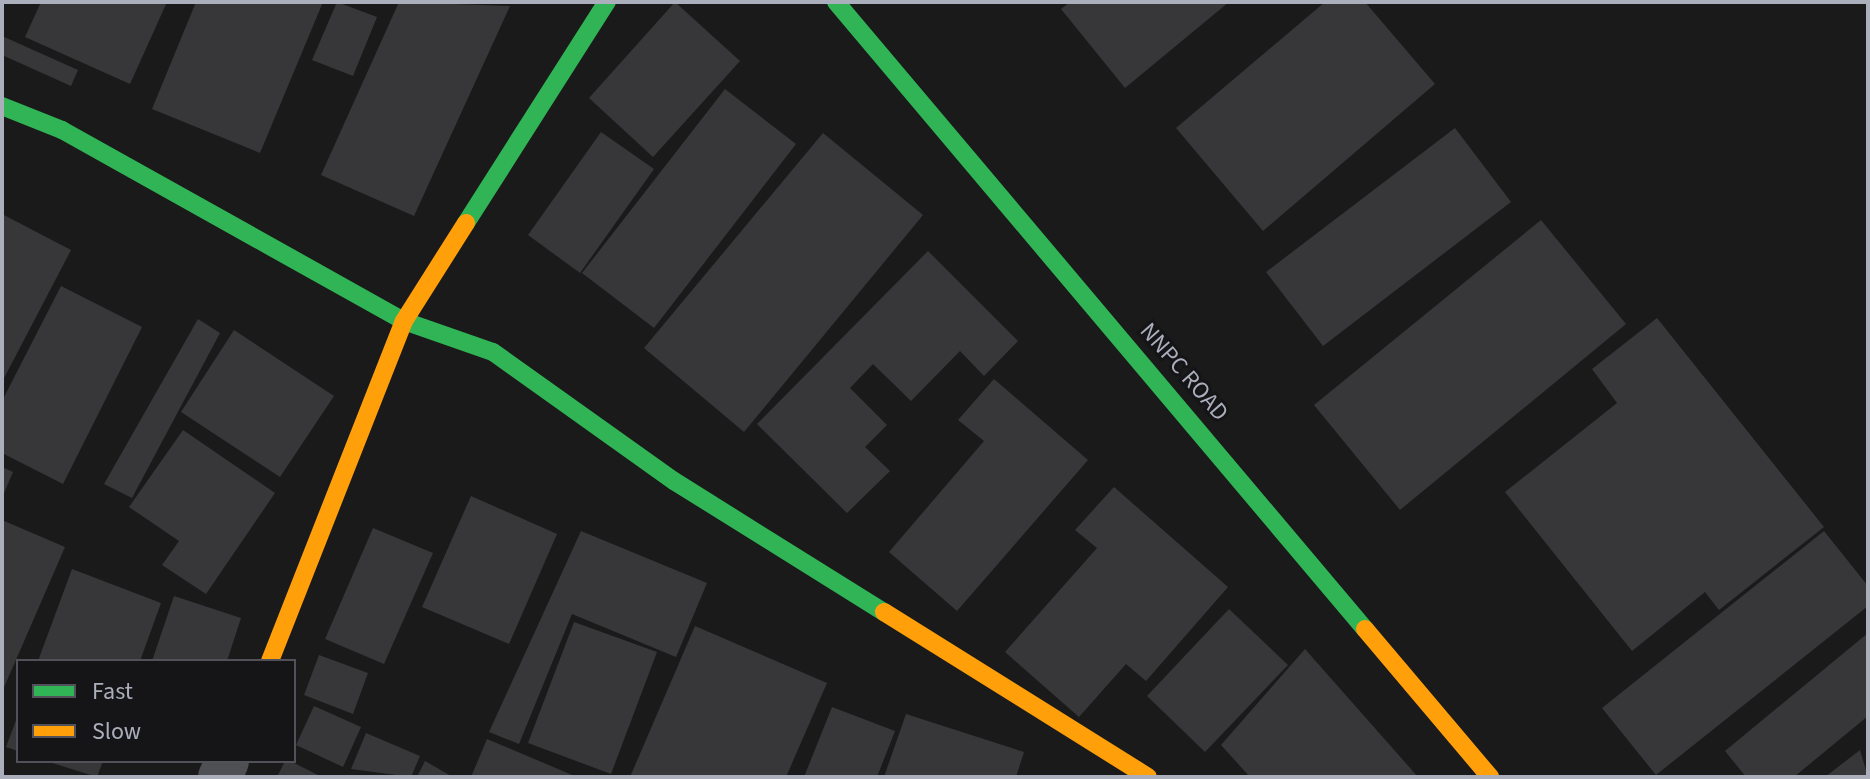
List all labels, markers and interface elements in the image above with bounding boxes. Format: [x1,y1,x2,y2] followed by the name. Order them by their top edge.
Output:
[1134,317,1234,427] street label: NNPC ROAD
[16,659,296,763] legend
[92,674,133,709] text: Fast
[92,714,141,749] text: Slow

